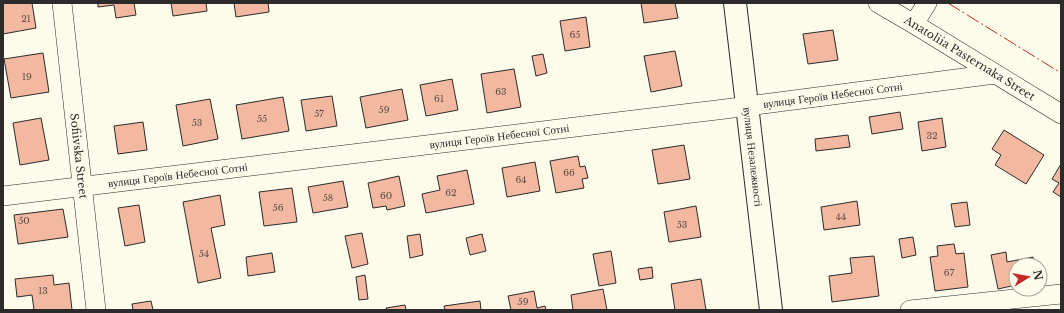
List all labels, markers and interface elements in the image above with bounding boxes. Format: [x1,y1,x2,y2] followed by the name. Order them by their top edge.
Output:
[901,12,1038,104] street label: Anatoliia Pasternaka Street
[21,13,31,24] house number: 21
[570,29,580,40] house number: 65
[22,71,32,82] house number: 19
[762,79,904,111] street label: вулиця Героїв Небесної Сотні
[495,86,507,97] house number: 63
[434,93,444,104] house number: 61
[379,104,390,115] house number: 59
[740,106,766,207] street label: вулиця Незалежності
[314,108,324,119] house number: 57
[67,113,91,200] street label: Sofiivska Street
[257,113,267,124] house number: 55
[192,117,202,128] house number: 53
[429,121,570,152] street label: вулиця Героїв Небесної Сотні
[926,130,938,141] house number: 32
[107,160,248,190] street label: вулиця Героїв Небесної Сотні
[563,167,575,178] house number: 66
[515,174,527,185] house number: 64
[445,187,457,198] house number: 62
[380,190,392,201] house number: 60
[323,192,333,203] house number: 58
[273,202,284,213] house number: 56
[836,211,846,222] house number: 44
[18,215,30,226] house number: 50
[677,219,687,230] house number: 53
[199,248,209,259] house number: 54
[1008,257,1048,297] north arrow
[944,267,955,278] house number: 67
[1030,269,1046,282] text: N
[38,285,48,296] house number: 13
[518,296,529,307] house number: 59

